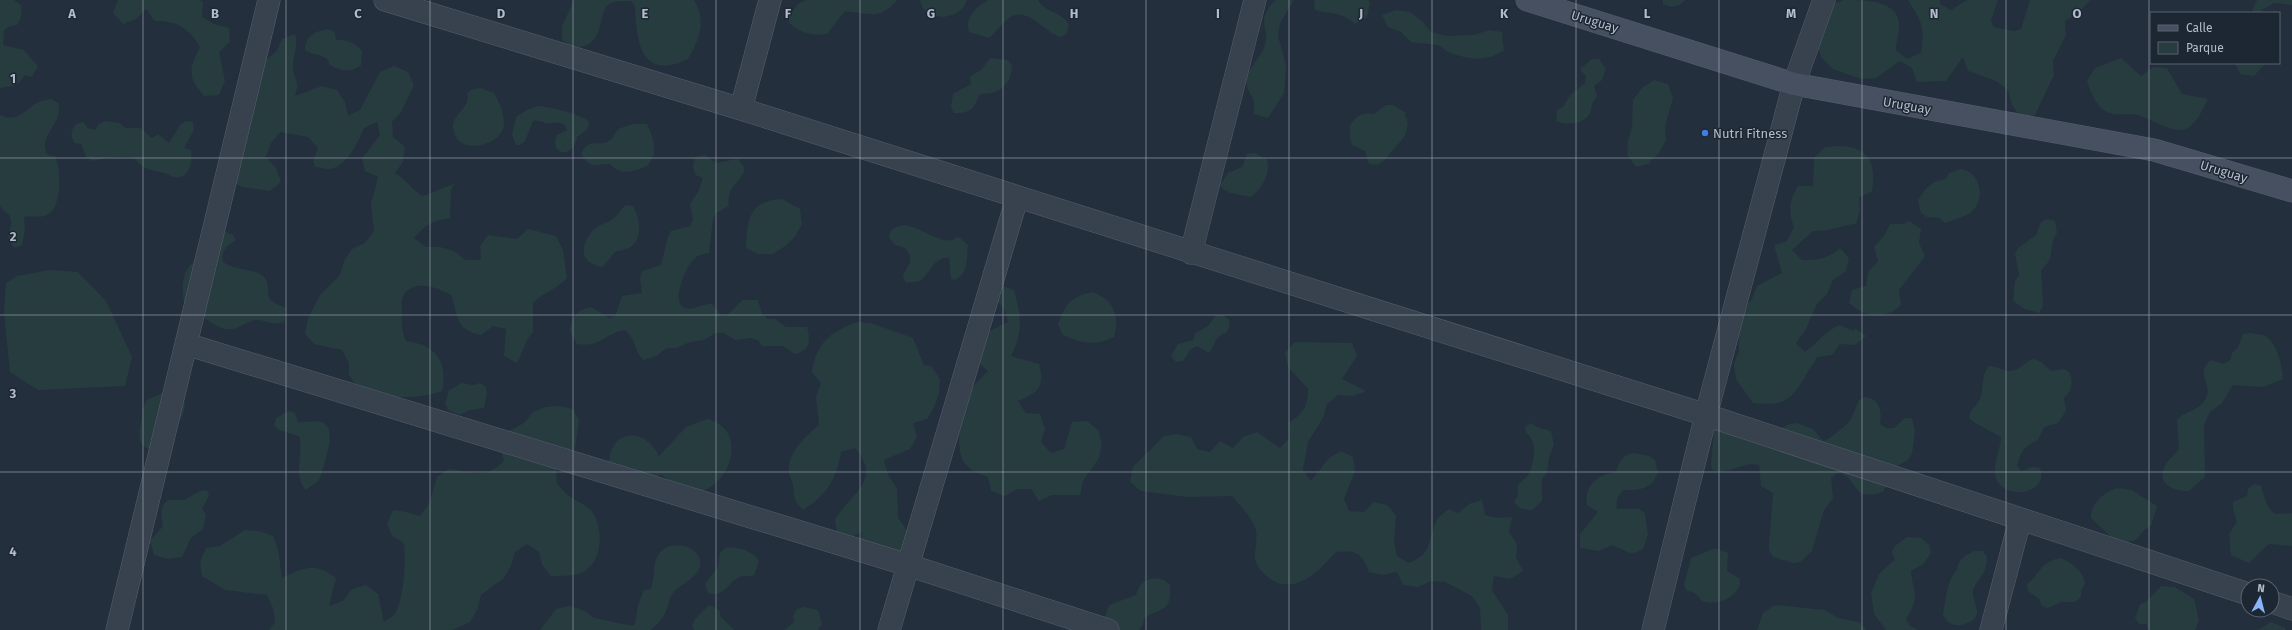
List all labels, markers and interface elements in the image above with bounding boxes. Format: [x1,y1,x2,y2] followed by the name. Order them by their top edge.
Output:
[67,6,76,21] text: A
[211,6,219,21] text: B
[354,6,362,21] text: C
[497,6,506,21] text: D
[642,6,649,21] text: E
[785,6,792,21] text: F
[927,6,935,21] text: G
[1070,6,1078,21] text: H
[1216,6,1220,21] text: I
[1358,6,1363,21] text: J
[1500,6,1509,21] text: K
[1644,6,1651,21] text: L
[1786,6,1796,21] text: M
[1930,6,1938,21] text: N
[2073,6,2082,21] text: O
[1569,7,1621,36] street label: Uruguay
[2150,12,2280,64] legend
[2186,21,2213,35] text: Calle
[2186,41,2224,55] text: Parque
[10,71,16,86] text: 1
[1882,94,1933,117] street label: Uruguay
[1713,126,1787,141] place label: Nutri Fitness
[1700,128,1710,138] marker: Nutri Fitness
[2198,157,2250,186] street label: Uruguay
[10,229,17,244] text: 2
[9,386,17,401] text: 3
[9,544,17,559] text: 4
[2240,578,2280,618] north arrow
[2257,582,2266,595] text: N

